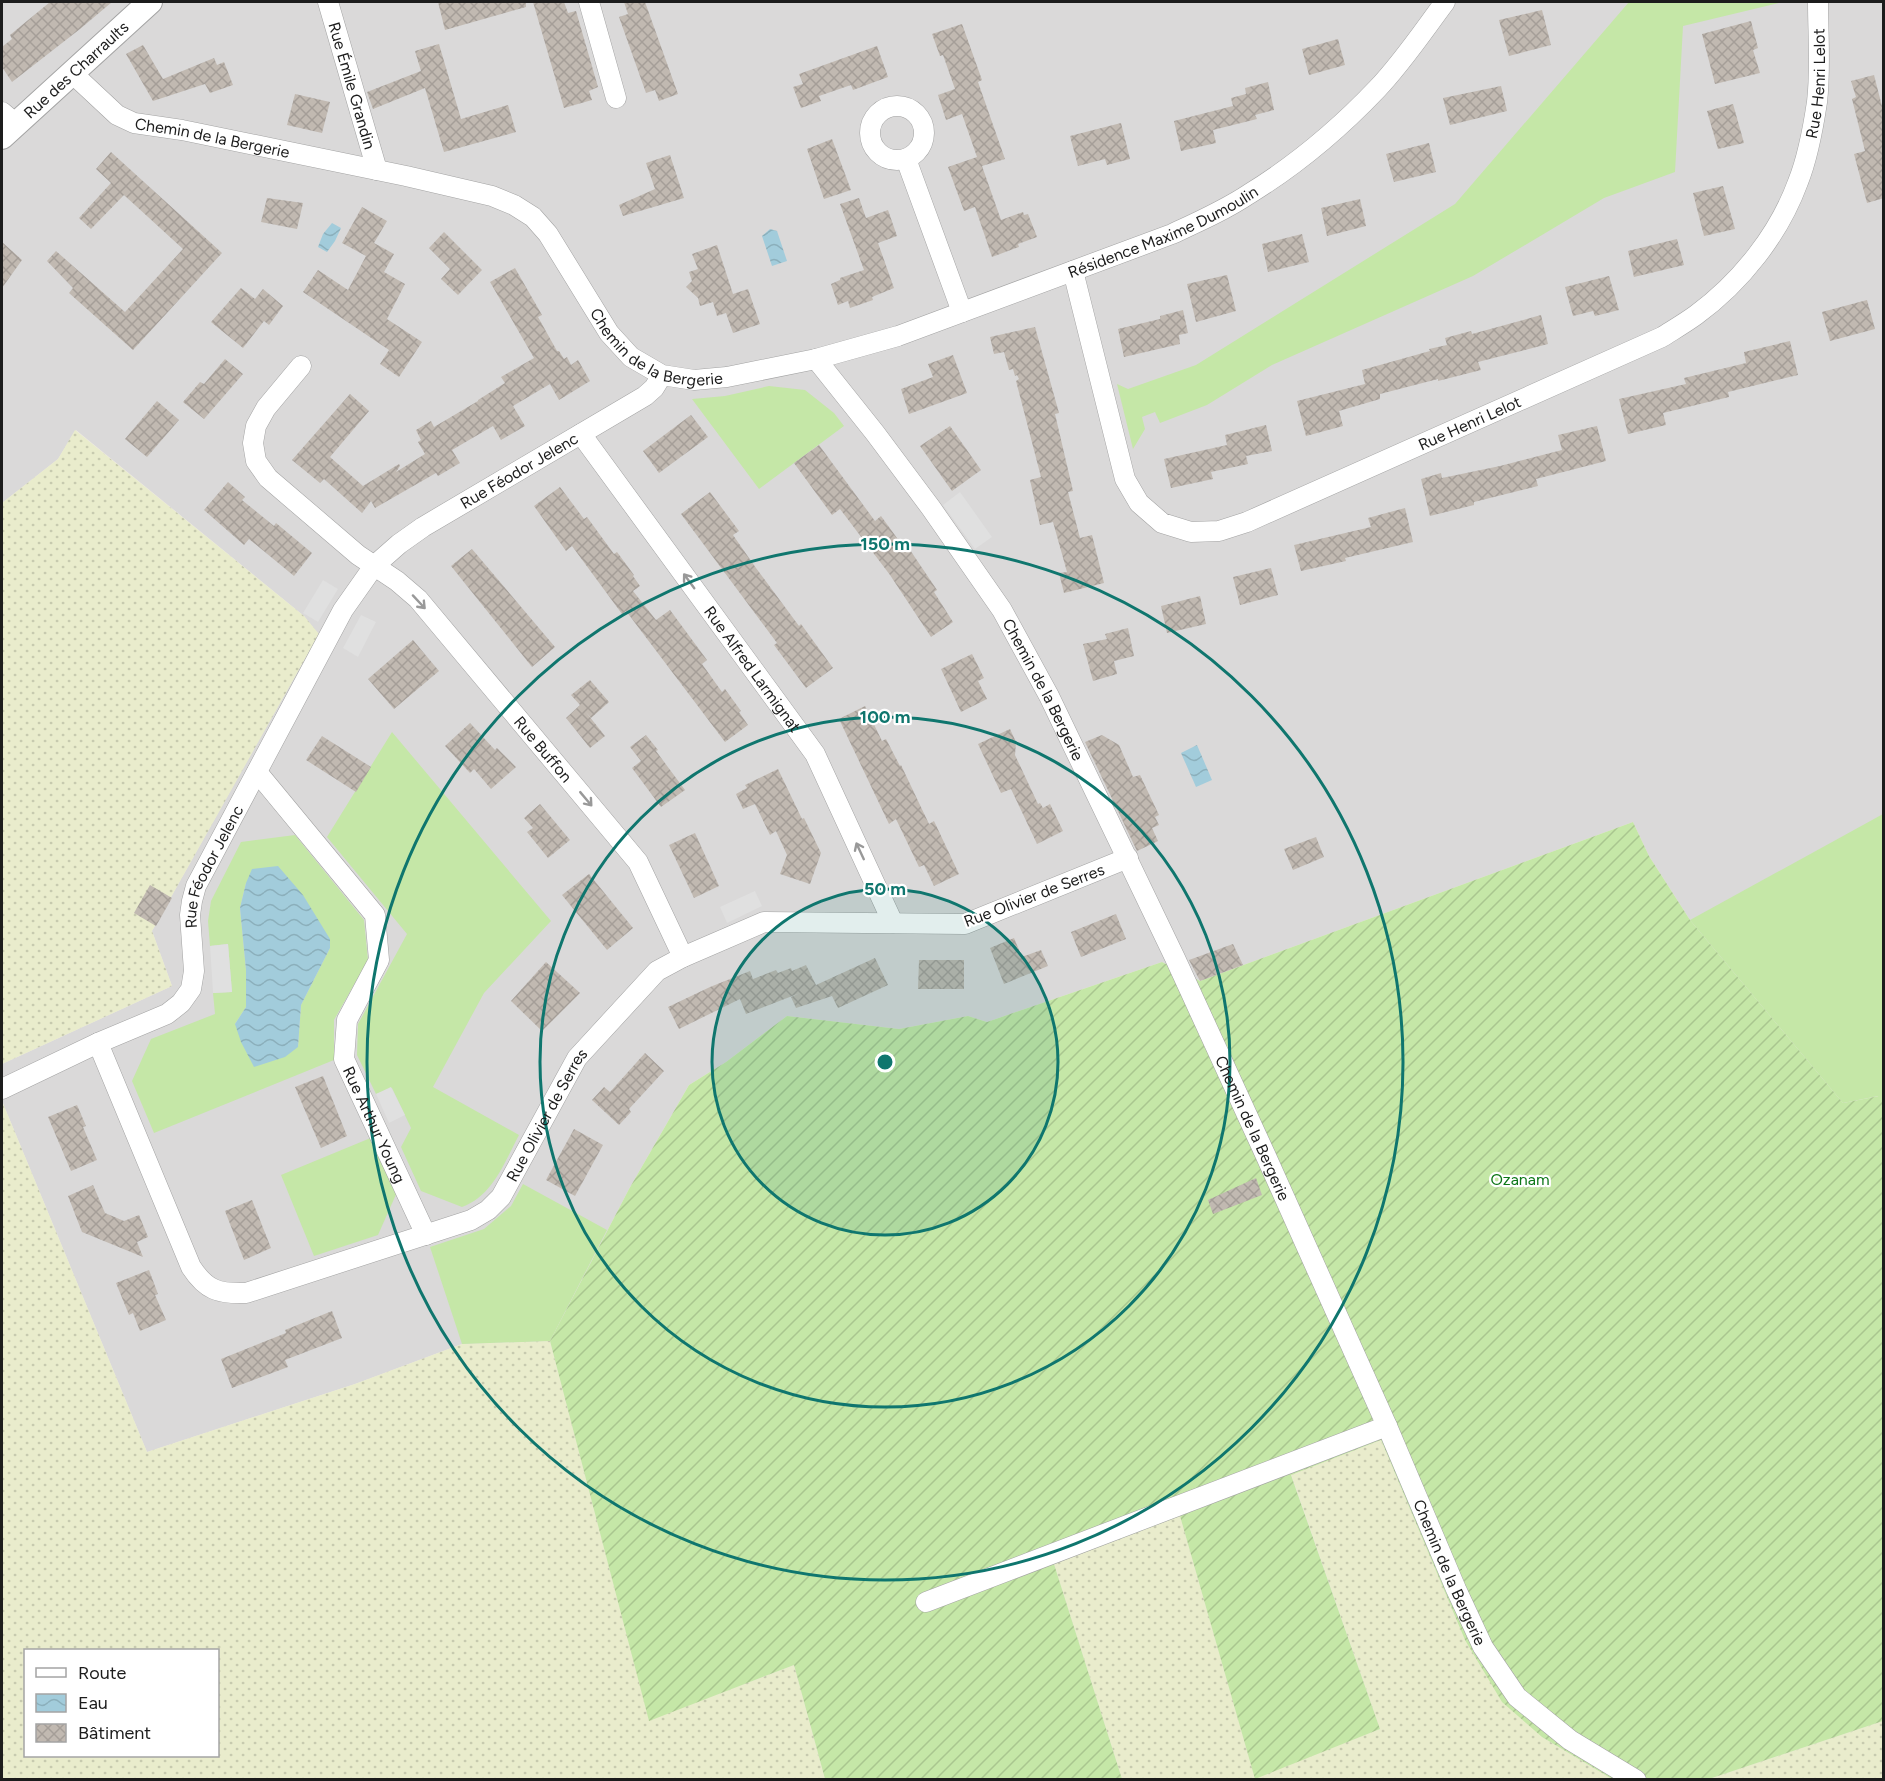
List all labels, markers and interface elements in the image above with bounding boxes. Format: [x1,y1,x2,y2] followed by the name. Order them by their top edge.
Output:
[20,18,132,122] street label: Rue des Charraults
[324,20,379,151] street label: Rue Émile Grandin
[1802,28,1829,140] street label: Rue Henri Lelot
[134,114,292,162] street label: Chemin de la Bergerie
[1065,182,1262,282] street label: Résidence Maxime Dumoulin
[586,305,724,390] street label: Chemin de la Bergerie
[1415,392,1524,454] street label: Rue Henri Lelot
[457,429,582,513] street label: Rue Féodor Jelenc
[860,533,910,555] text: 150 m
[683,573,695,589] one-way arrow
[412,595,427,610] one-way arrow
[700,603,805,736] street label: Rue Alfred Larmignat
[999,615,1088,764] street label: Chemin de la Bergerie
[860,706,910,728] text: 100 m
[510,712,576,786] street label: Rue Buffon
[579,791,593,806] one-way arrow
[181,802,247,929] street label: Rue Féodor Jelenc
[853,842,864,860] one-way arrow
[961,860,1107,931] street label: Rue Olivier de Serres
[864,878,906,900] text: 50 m
[502,1044,591,1185] street label: Rue Olivier de Serres
[875,1052,895,1072] centre of rings
[1211,1053,1294,1204] street label: Chemin de la Bergerie
[339,1063,409,1186] street label: Rue Arthur Young
[1490,1170,1550,1189] park label: Ozanam
[1409,1497,1490,1649] street label: Chemin de la Bergerie
[24,1649,219,1757] legend
[78,1662,127,1684] text: Route
[78,1692,108,1714] text: Eau
[78,1722,151,1744] text: Bâtiment

